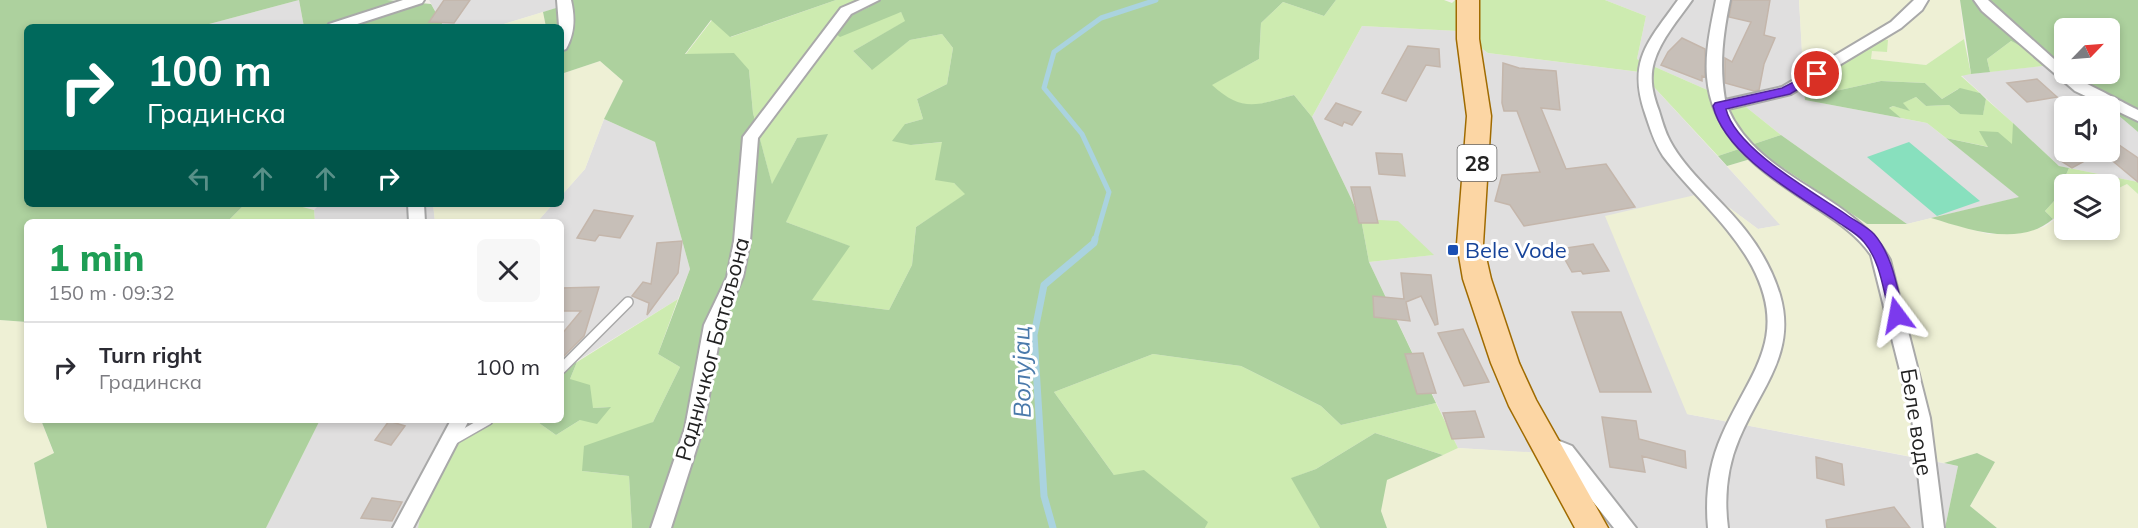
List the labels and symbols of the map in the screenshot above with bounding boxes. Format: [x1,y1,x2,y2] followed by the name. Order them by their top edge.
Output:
[2054,18,2120,84] north arrow
[1791,48,1842,99] pin
[1458,145,1496,181] road number: 28
[669,234,755,464] street label: Радничког Батаљона
[1465,236,1567,264] place label: Bele Vode
[1446,243,1460,257] marker: Bele Vode
[1865,283,1929,347] position arrow
[1005,326,1037,418] water label: Волујац
[1895,366,1939,478] street label: Беле воде

